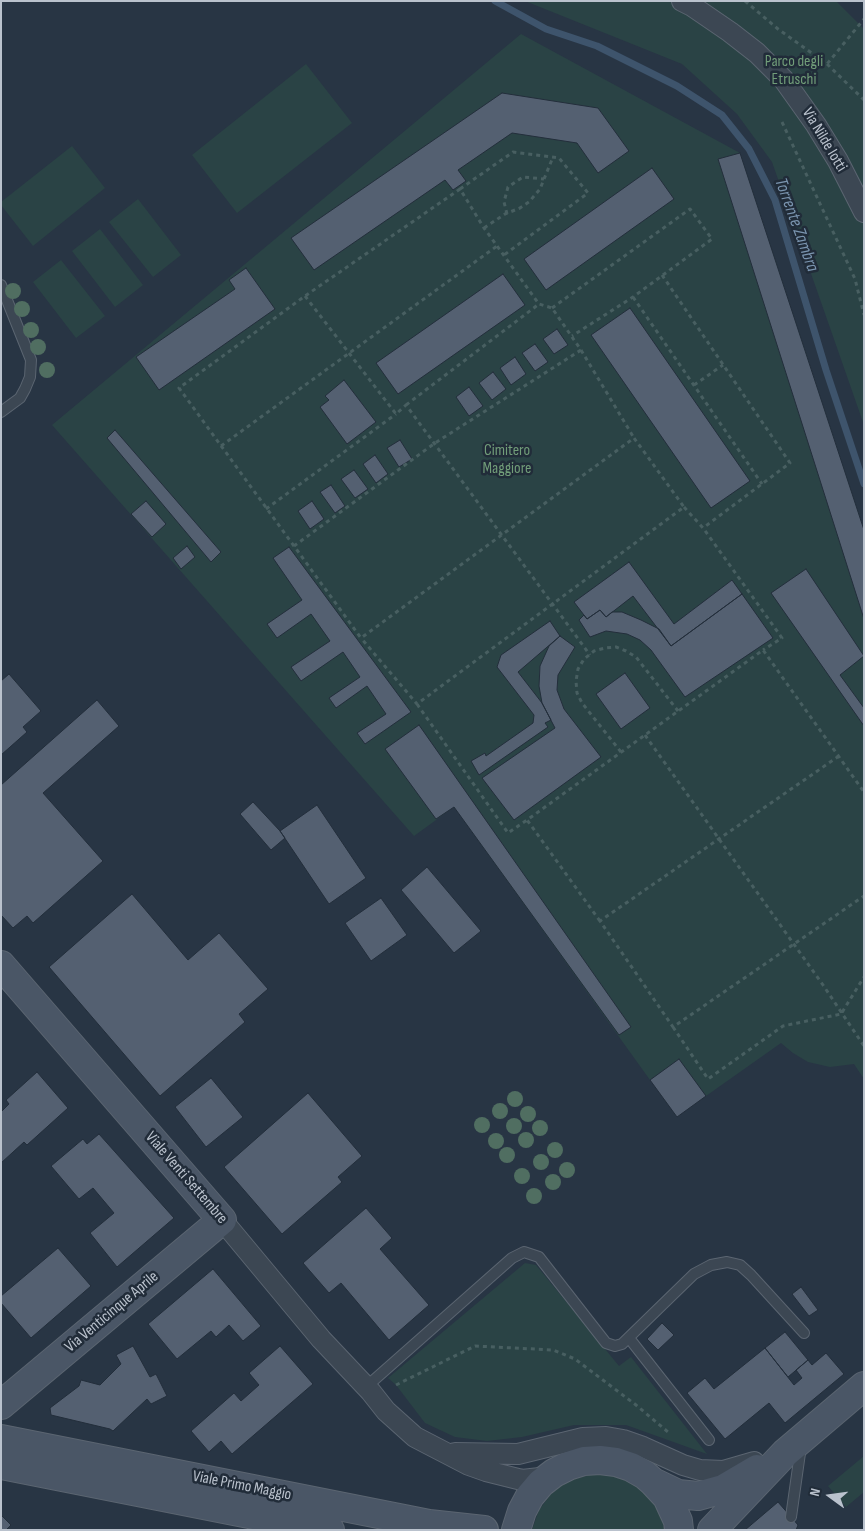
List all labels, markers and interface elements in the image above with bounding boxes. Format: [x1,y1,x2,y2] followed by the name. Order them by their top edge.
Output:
[765,52,823,90] park label: Parco degli Etruschi
[797,105,851,175] street label: Via Nilde Iotti
[769,175,823,275] water label: Torrente Zambra
[483,441,531,479] park label: Cimitero Maggiore
[141,1128,231,1228] street label: Viale Venti Settembre
[61,1267,163,1357] street label: Via Venticinque Aprile
[191,1467,293,1505] street label: Viale Primo Maggio
[805,1471,855,1521] north arrow
[806,1487,824,1498] text: N

